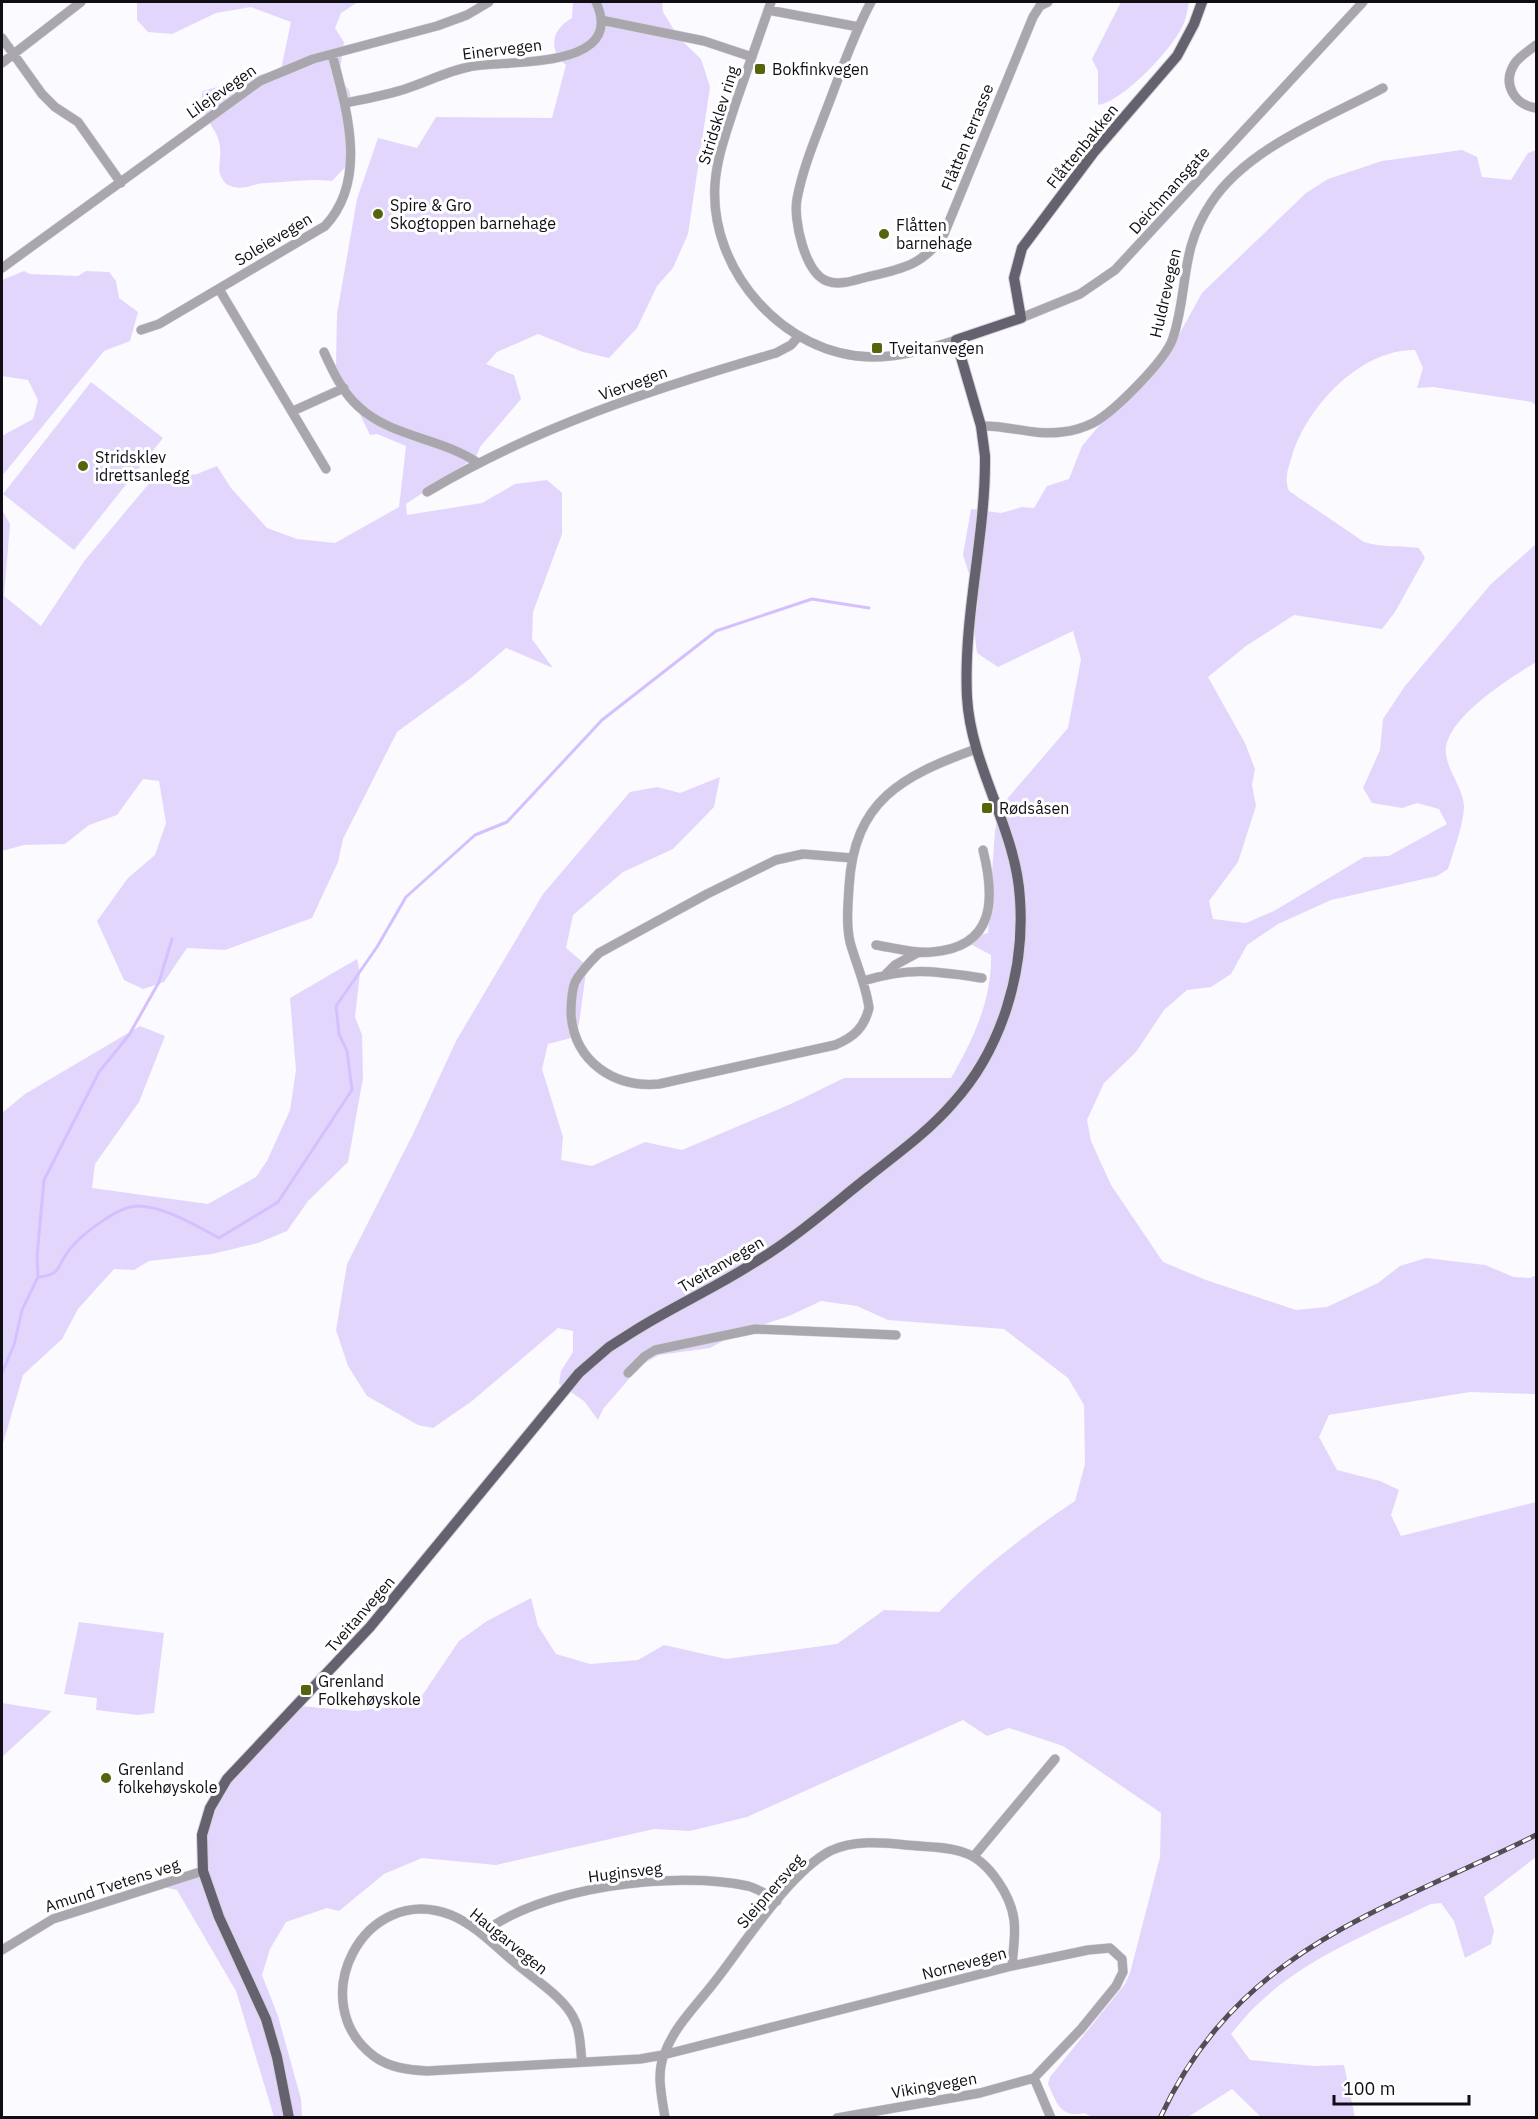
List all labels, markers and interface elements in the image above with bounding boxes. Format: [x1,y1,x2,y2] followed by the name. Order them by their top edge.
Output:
[461,34,543,64] street label: Einervegen
[772,59,869,79] place label: Bokfinkvegen
[182,60,260,122] street label: Lilejevegen
[753,62,767,76] marker: Bokfinkvegen
[693,63,743,167] street label: Stridsklev ring
[936,81,998,193] street label: Flåtten terrasse
[1042,100,1122,192] street label: Flåttenbakken
[1124,142,1214,238] street label: Deichmansgate
[390,195,556,233] place label: Spire & Gro Skogtoppen barnehage
[371,207,385,221] marker: Spire & Gro Skogtoppen barnehage
[231,208,315,270] street label: Soleievegen
[896,215,973,253] place label: Flåtten barnehage
[877,227,891,241] marker: Flåtten barnehage
[1145,246,1185,340] street label: Huldrevegen
[889,338,984,358] place label: Tveitanvegen
[870,341,884,355] marker: Tveitanvegen
[596,361,670,405] street label: Viervegen
[95,447,190,485] place label: Stridsklev idrettsanlegg
[76,459,90,473] marker: Stridsklev idrettsanlegg
[999,798,1069,818] place label: Rødsåsen
[980,801,994,815] marker: Rødsåsen
[675,1232,767,1296] street label: Tveitanvegen
[321,1572,399,1656] street label: Tveitanvegen
[318,1671,421,1709] place label: Grenland Folkehøyskole
[299,1683,313,1697] marker: Grenland Folkehøyskole
[118,1759,218,1797] place label: Grenland folkehøyskole
[99,1771,113,1785] marker: Grenland folkehøyskole
[732,1849,808,1932] street label: Sleipnersveg
[42,1854,182,1916] street label: Amund Tvetens veg
[587,1857,664,1886] street label: Huginsveg
[466,1903,552,1979] street label: Haugarvegen
[920,1942,1008,1984] street label: Nornevegen
[890,2068,978,2102] street label: Vikingvegen
[1334,2068,1469,2106] scale bar
[1343,2077,1395,2100] text: 100 m

